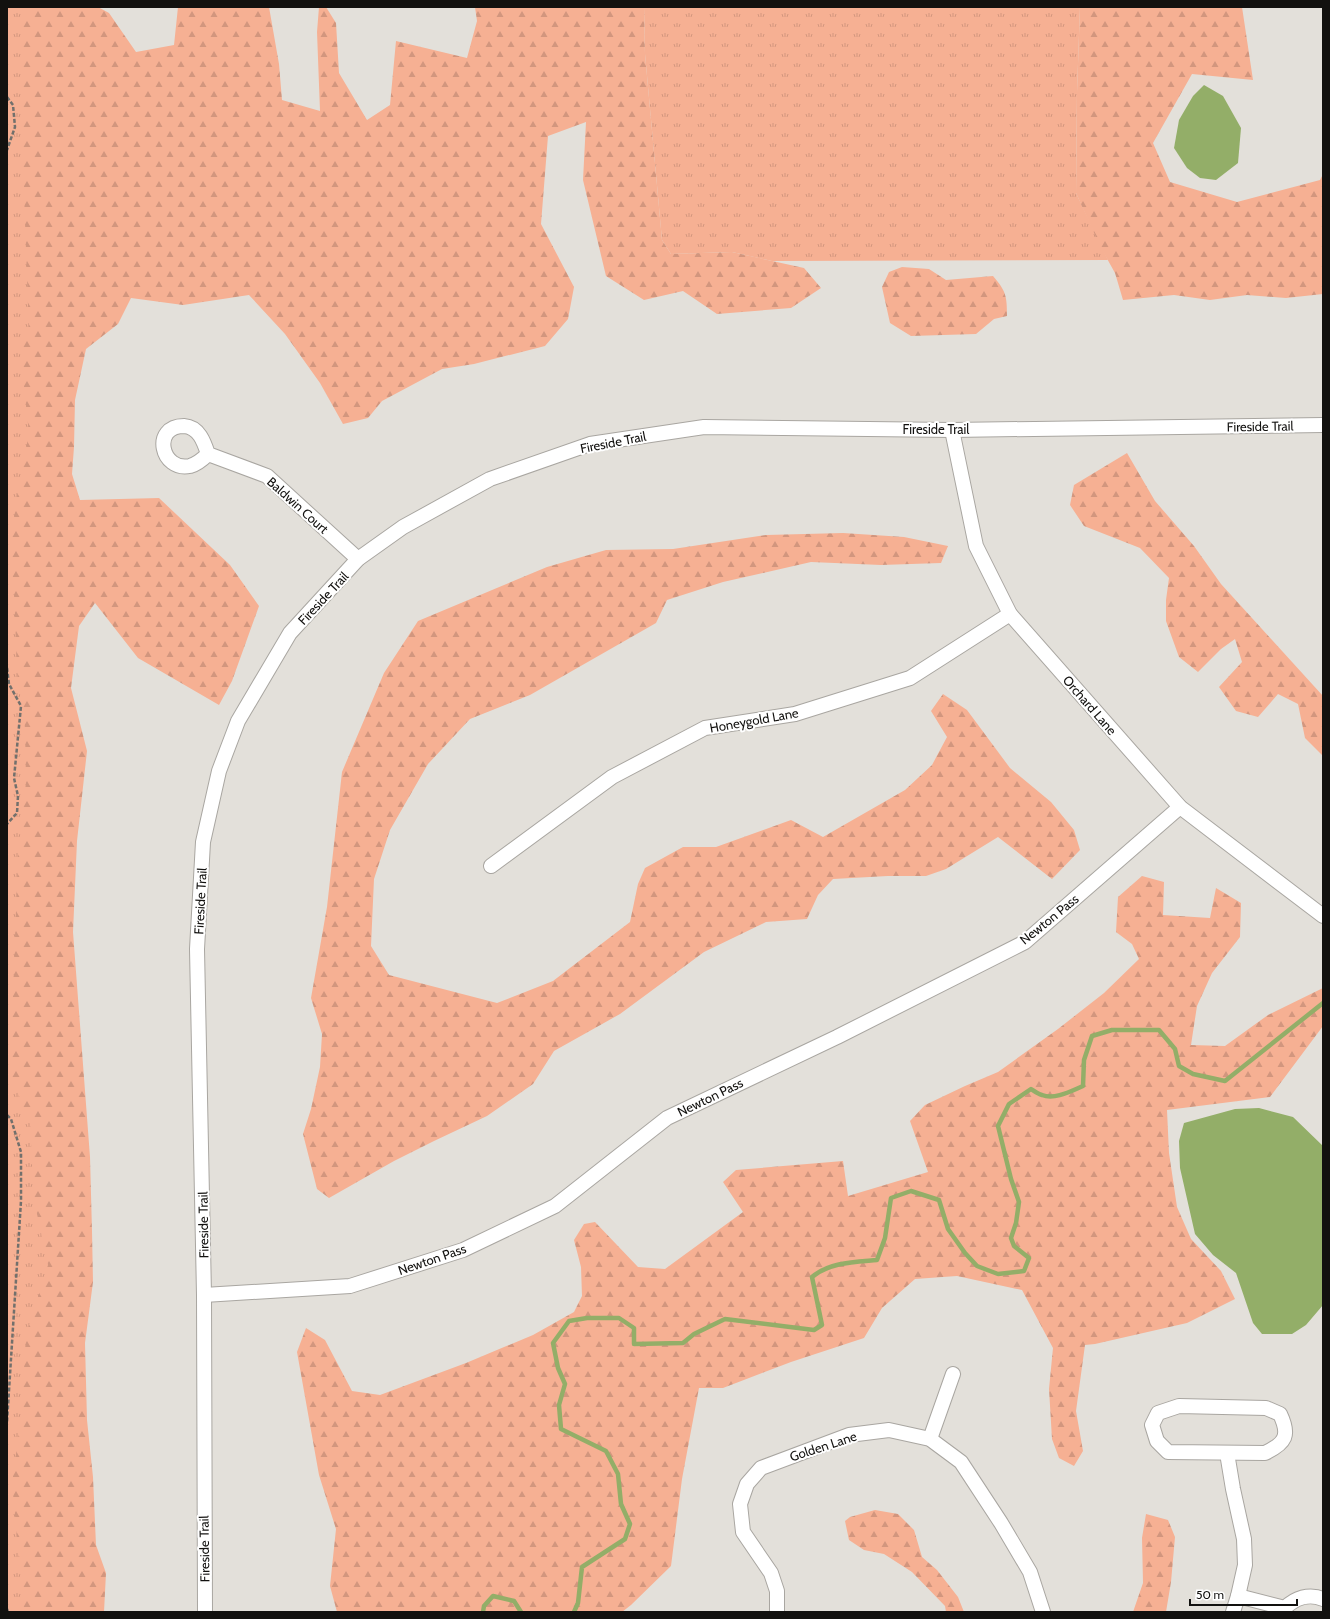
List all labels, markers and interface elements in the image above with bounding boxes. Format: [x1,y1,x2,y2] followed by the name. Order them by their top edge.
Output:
[1226,417,1294,435] street label: Fireside Trail
[903,421,969,437] street label: Fireside Trail
[579,428,647,456] street label: Fireside Trail
[264,473,332,537] street label: Baldwin Court
[294,568,352,628] street label: Fireside Trail
[1060,672,1120,738] street label: Orchard Lane
[708,704,800,736] street label: Honeygold Lane
[190,867,210,935] street label: Fireside Trail
[1016,890,1082,948] street label: Newton Pass
[675,1074,746,1120] street label: Newton Pass
[194,1191,212,1259] street label: Fireside Trail
[396,1240,469,1278] street label: Newton Pass
[787,1428,859,1464] street label: Golden Lane
[195,1515,213,1583] street label: Fireside Trail
[1190,1581,1297,1607] scale bar
[1196,1587,1224,1602] text: 50 m

